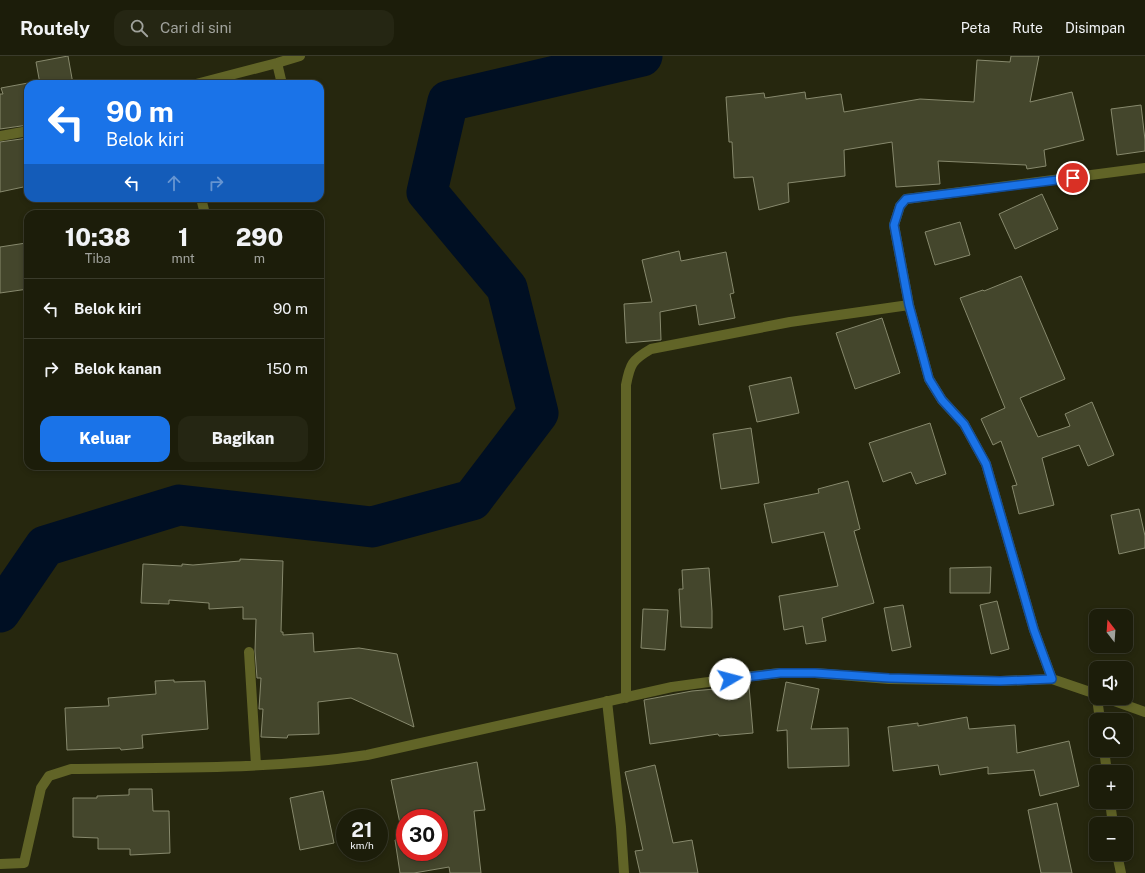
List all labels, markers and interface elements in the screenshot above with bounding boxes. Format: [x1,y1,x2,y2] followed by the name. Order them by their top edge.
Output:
[114,10,394,46] search box
[20,17,90,39] text: Routely
[128,17,150,39] icon: search
[160,19,232,36] text: Cari di sini
[961,20,990,36] text: Peta
[1012,20,1043,36] text: Rute
[1065,20,1125,36] text: Disimpan
[106,95,174,128] text: 90 m
[40,96,92,148] icon: left
[106,129,184,150] text: Belok kiri
[1056,161,1090,195] pin
[1062,167,1084,189] icon: arrive
[121,172,143,194] icon: left
[163,172,185,194] icon: ahead
[205,172,227,194] icon: right
[65,223,131,251] text: 10:38
[178,223,188,251] text: 1
[236,223,283,251] text: 290
[85,251,111,266] text: Tiba
[171,251,195,266] text: mnt
[254,251,265,266] text: m
[40,298,62,320] icon: left
[74,300,141,317] text: Belok kiri
[273,300,308,317] text: 90 m
[40,358,62,380] icon: right
[74,360,161,377] text: Belok kanan
[266,360,308,377] text: 150 m
[40,416,170,462] button: Keluar
[178,416,308,462] button: Bagikan
[1089,609,1133,653] north arrow
[1089,609,1133,861] map controls
[709,658,751,700] position arrow
[1089,661,1133,705] button: sound
[1089,713,1133,757] button: search
[1089,765,1133,809] button: +
[396,809,448,861] speed limit sign: 30
[1089,817,1133,861] button: −
[351,818,373,842] text: 21
[350,839,374,851] text: km/h

